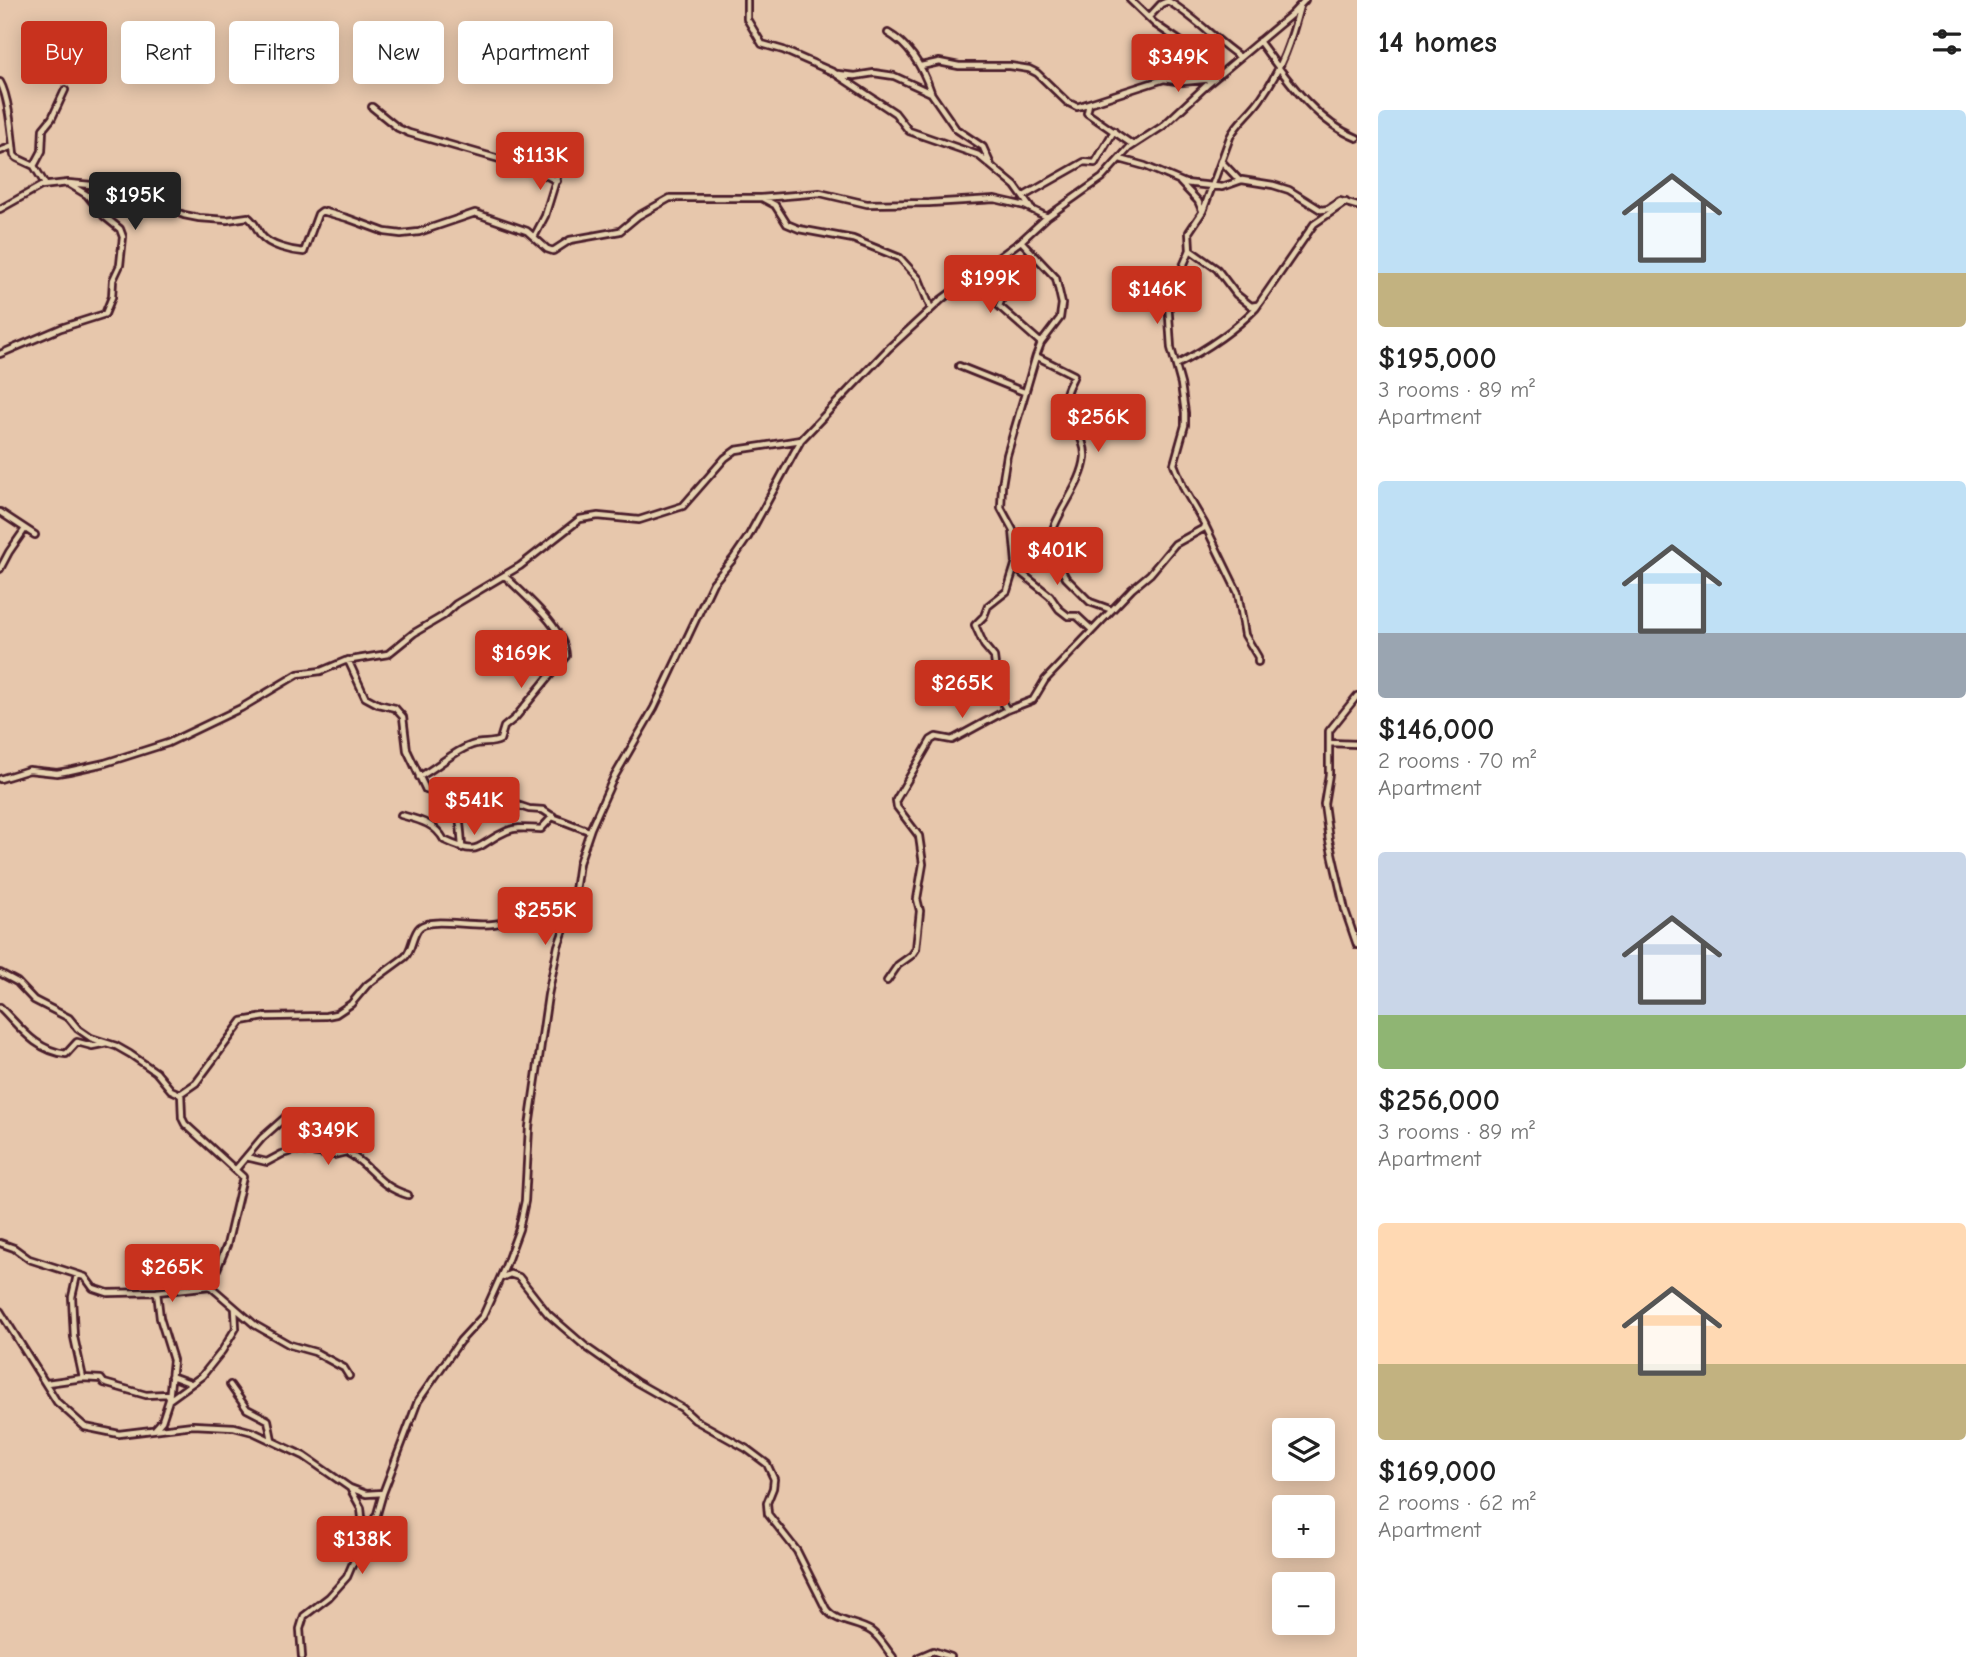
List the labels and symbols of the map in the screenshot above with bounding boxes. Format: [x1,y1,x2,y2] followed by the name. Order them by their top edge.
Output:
[1129,34,1227,94] pin: $349K
[491,132,589,192] pin: $113K
[86,173,184,232] pin: $195K
[941,256,1039,315] pin: $199K
[1108,266,1206,326] pin: $146K
[1049,394,1147,454] pin: $256K
[1008,528,1106,587] pin: $401K
[472,630,570,690] pin: $169K
[913,660,1011,720] pin: $265K
[425,778,523,837] pin: $541K
[496,888,594,947] pin: $255K
[279,1108,377,1167] pin: $349K
[123,1244,221,1304] pin: $265K
[313,1516,411,1576] pin: $138K

